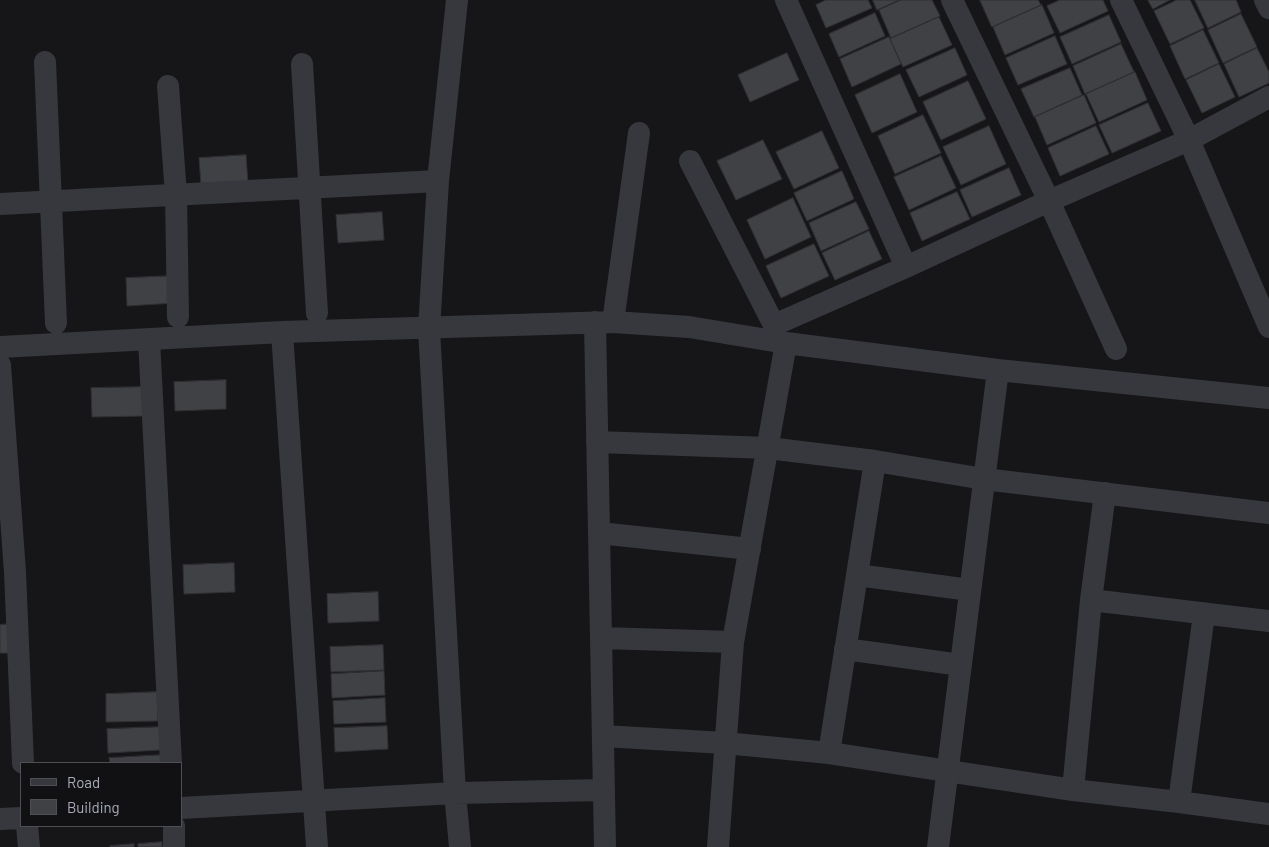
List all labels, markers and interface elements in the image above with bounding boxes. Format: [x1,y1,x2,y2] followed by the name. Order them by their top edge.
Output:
[20,762,182,827] legend
[67,773,100,791] text: Road
[67,798,120,816] text: Building

